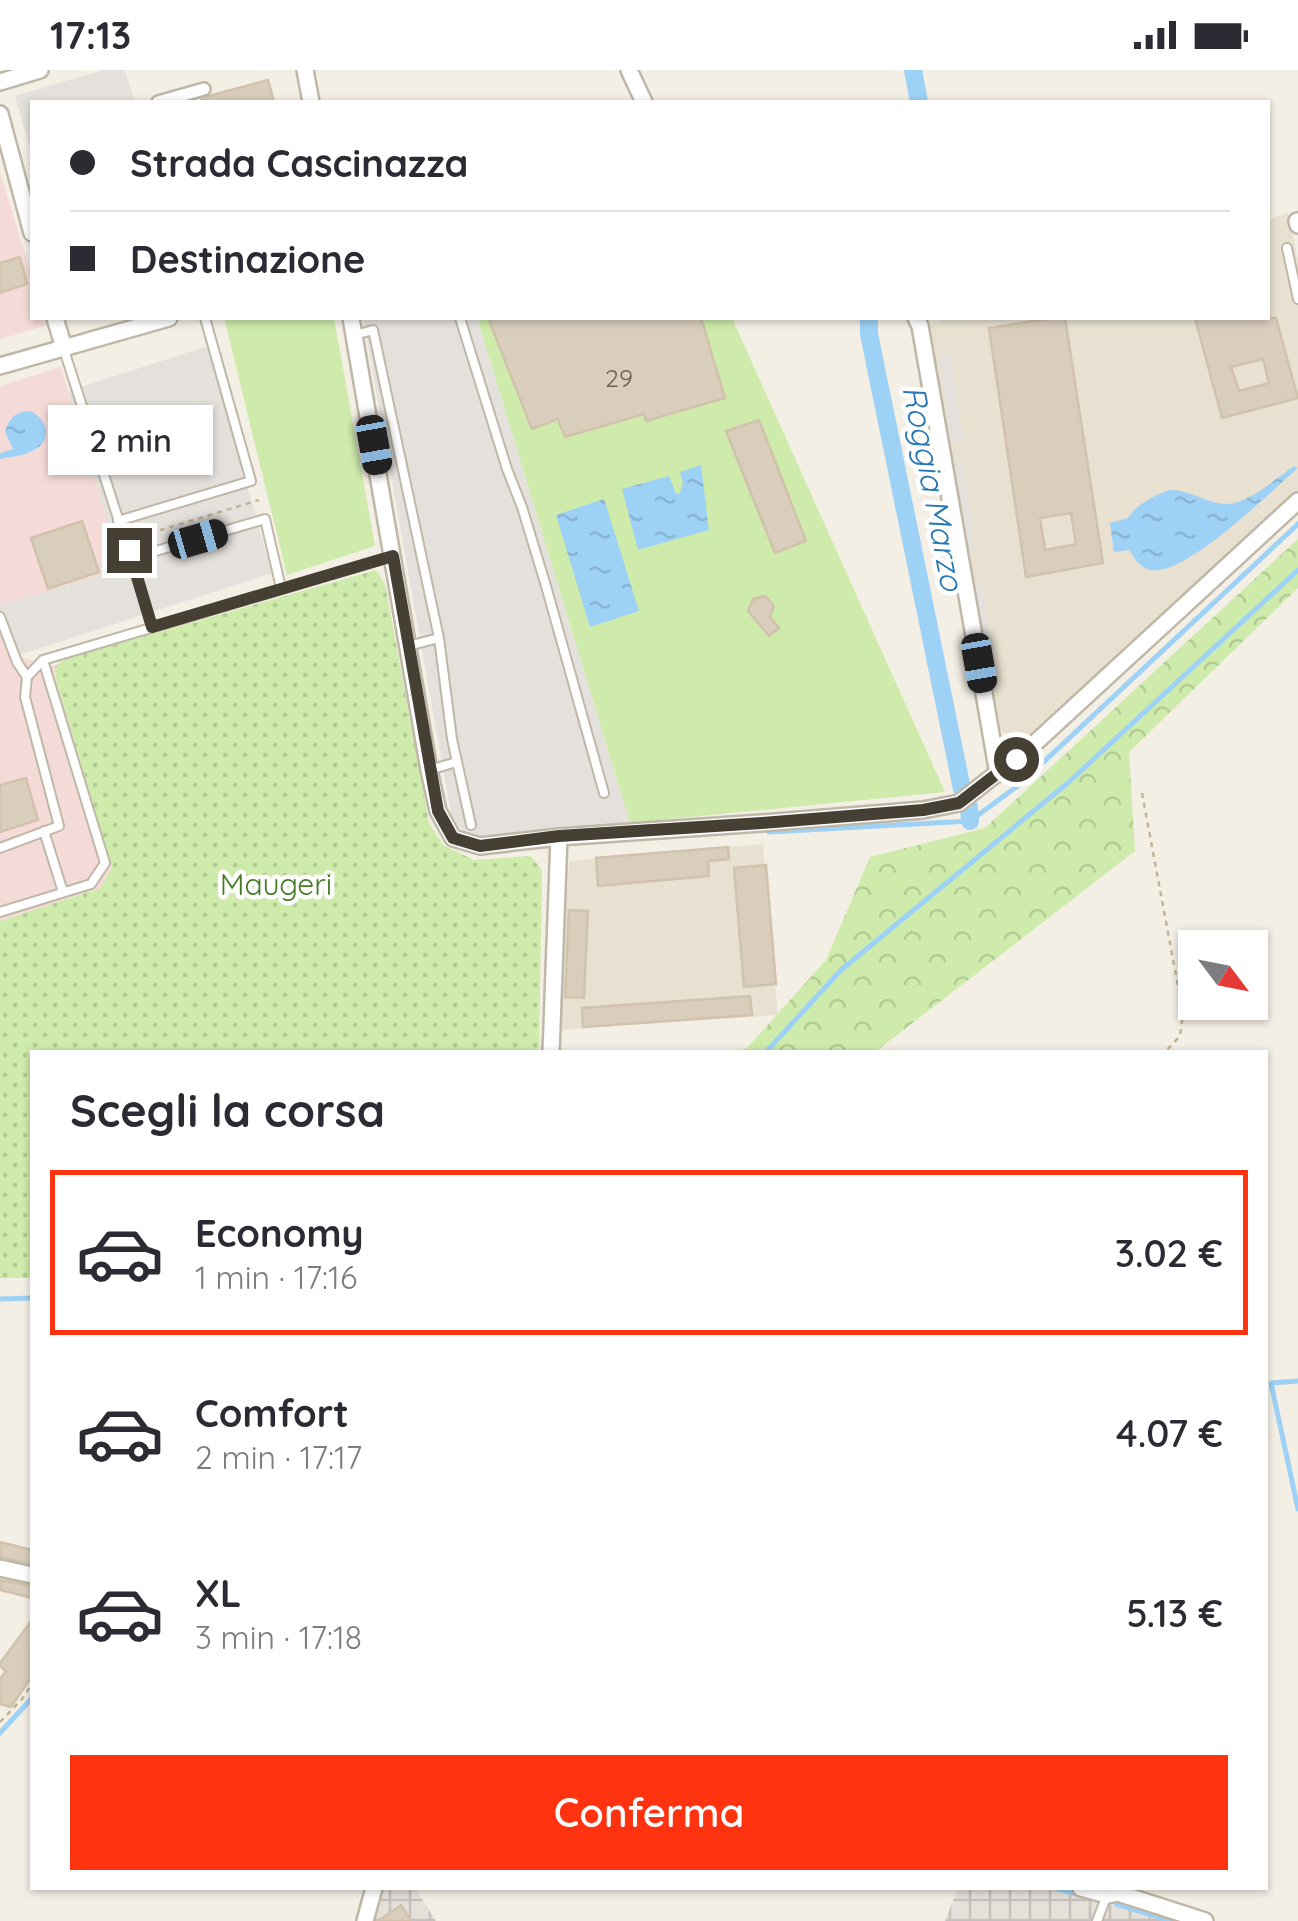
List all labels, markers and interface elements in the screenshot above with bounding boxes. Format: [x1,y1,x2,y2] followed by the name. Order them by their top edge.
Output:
[50,11,131,59] text: 17:13
[130,139,468,187] text: Strada Cascinazza
[130,235,365,283] text: Destinazione
[605,362,633,393] house number: 29
[895,382,974,595] water label: Roggia Marzo
[46,405,212,475] callout: 2 min
[354,413,394,477] car
[89,420,172,460] text: 2 min
[165,516,231,562] car
[107,528,152,573] route end
[959,631,999,695] car
[994,737,1039,782] route start
[220,865,332,903] park label: Maugeri
[1178,930,1268,1020] north arrow
[1178,930,1268,1020] map controls
[70,1082,385,1138] text: Scegli la corsa
[75,1208,165,1298] icon: car
[195,1209,364,1257] text: Economy
[1115,1229,1223,1277] text: 3.02 €
[195,1257,357,1297] text: 1 min · 17:16
[75,1388,165,1478] icon: car
[195,1389,349,1437] text: Comfort
[1116,1409,1223,1457] text: 4.07 €
[195,1437,362,1477] text: 2 min · 17:17
[75,1568,165,1658] icon: car
[195,1569,241,1617] text: XL
[1126,1589,1223,1637] text: 5.13 €
[195,1617,362,1657] text: 3 min · 17:18
[70,1755,1228,1870] button: Conferma

